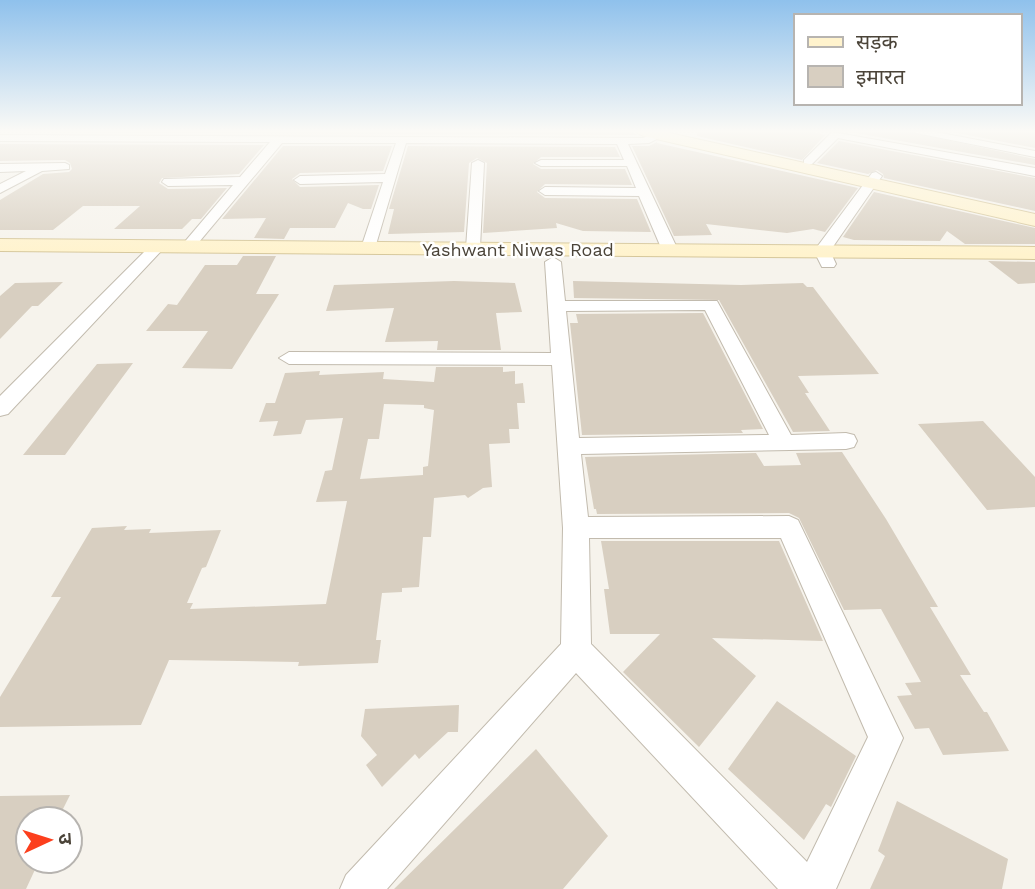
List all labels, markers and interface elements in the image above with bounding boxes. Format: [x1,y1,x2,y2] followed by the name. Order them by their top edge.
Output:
[794,14,1021,105] legend
[856,29,898,54] text: सड़क
[856,64,906,89] text: इमारत
[422,239,614,260] street label: Yashwant Niwas Road
[14,805,84,875] north arrow
[54,832,77,846] text: उ

